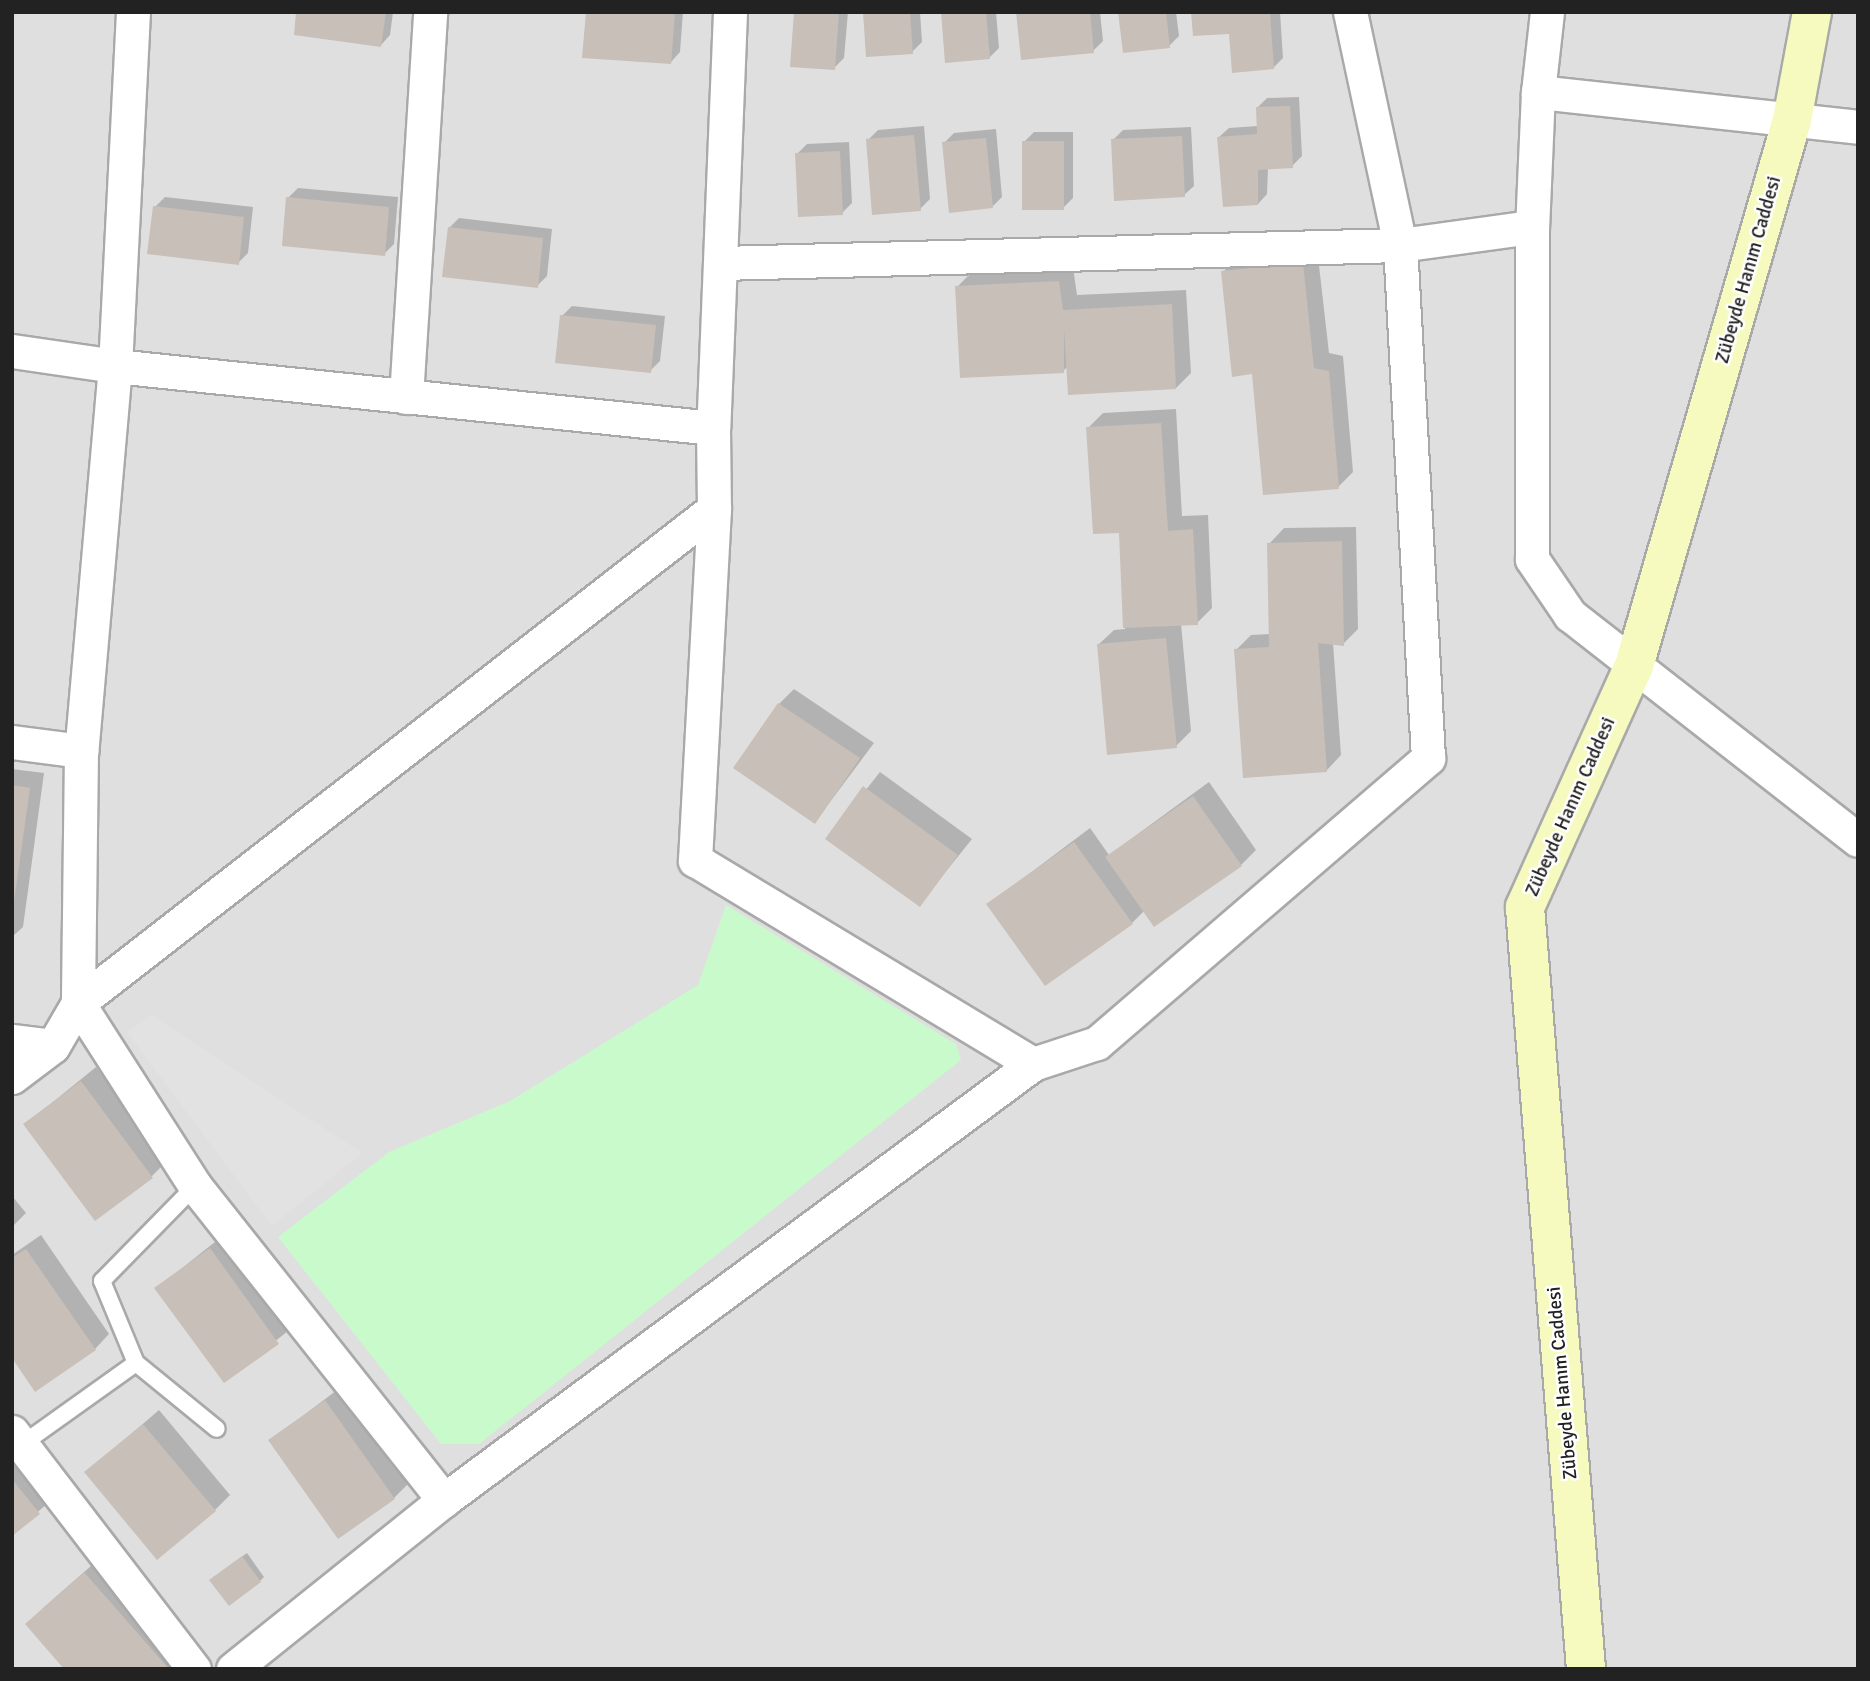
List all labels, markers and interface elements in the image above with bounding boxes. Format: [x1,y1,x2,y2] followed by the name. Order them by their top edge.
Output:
[1711,174,1787,366] street label: Zübeyde Hanım Caddesi
[1521,714,1621,900] street label: Zübeyde Hanım Caddesi
[1543,1286,1583,1480] street label: Zübeyde Hanım Caddesi

